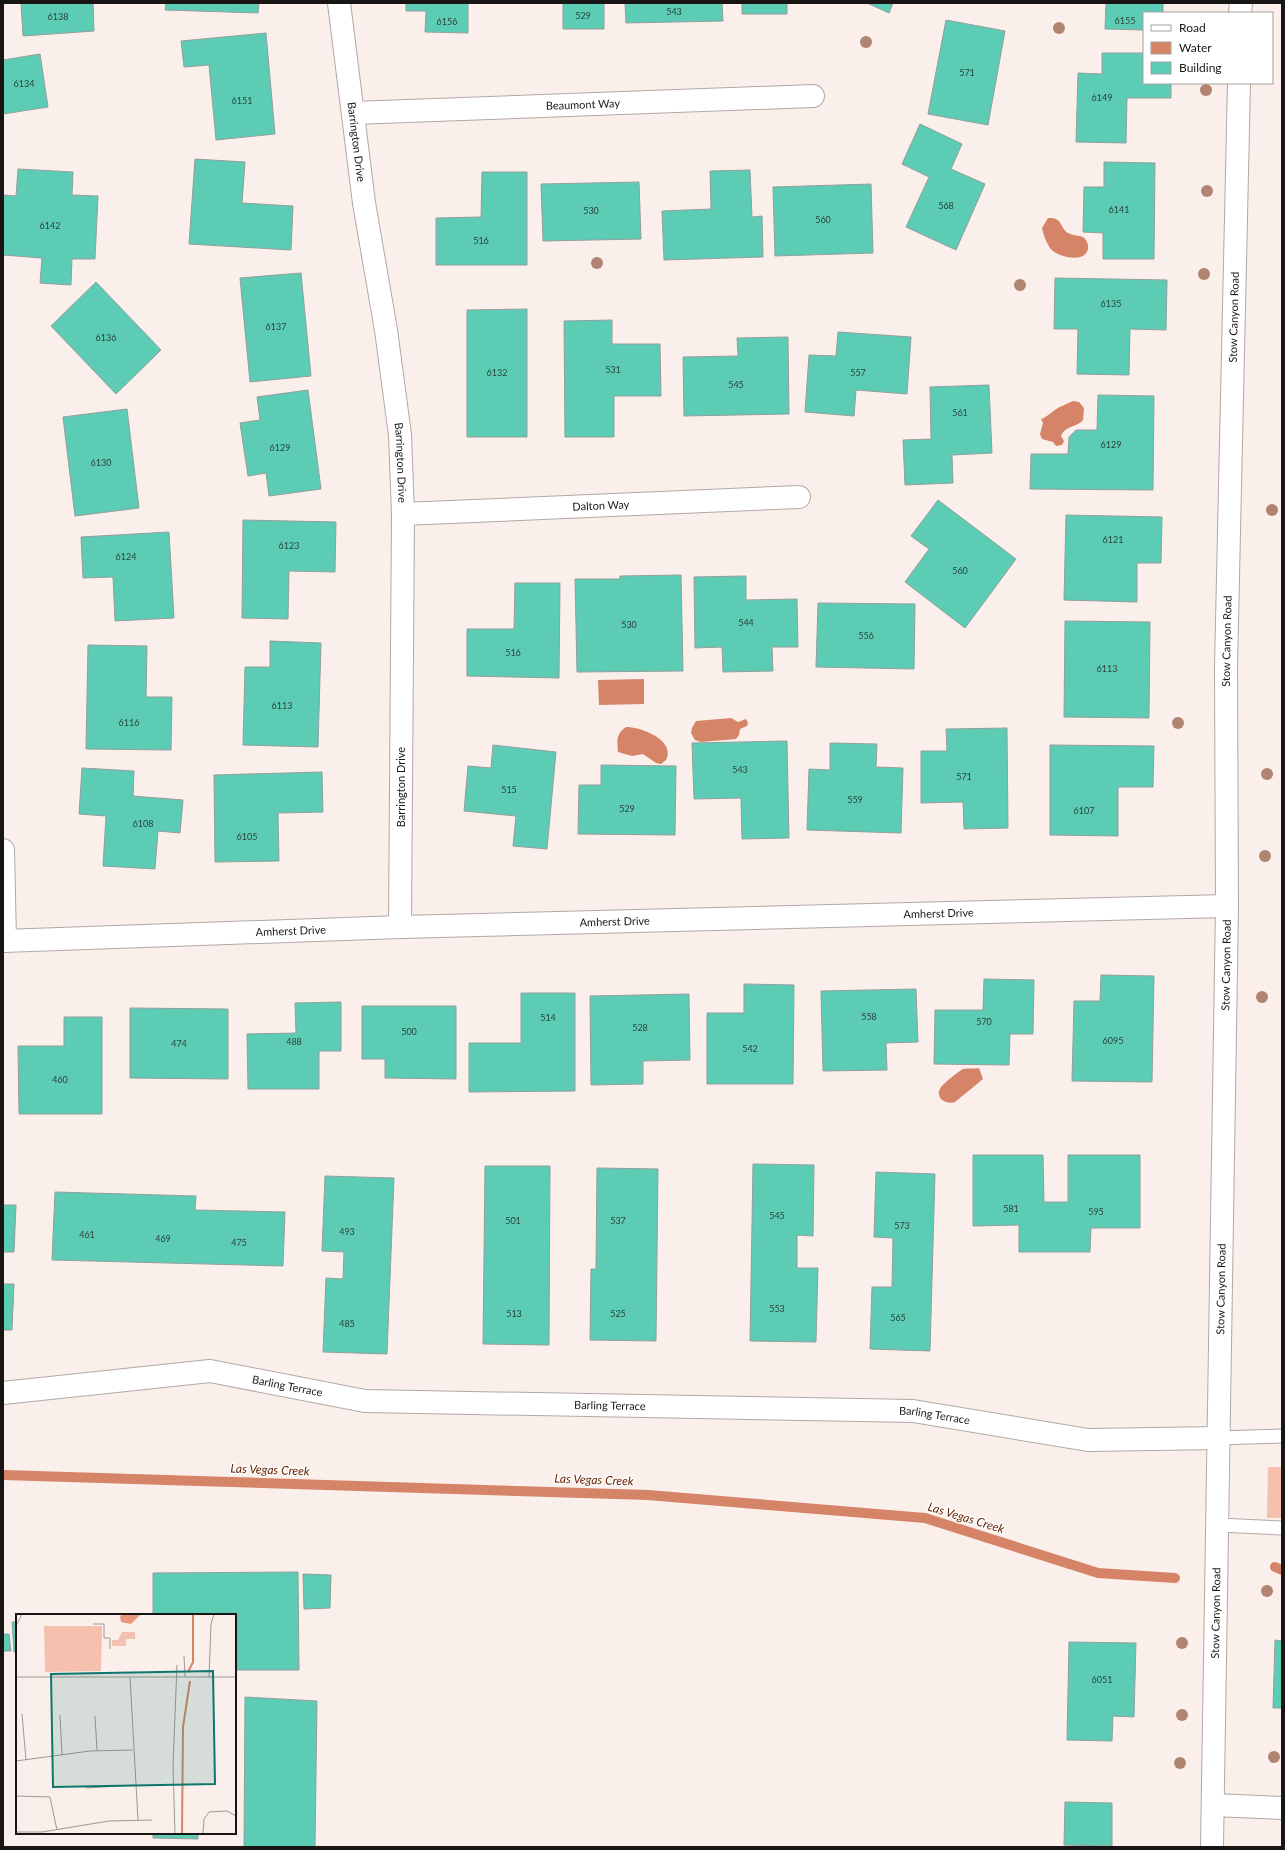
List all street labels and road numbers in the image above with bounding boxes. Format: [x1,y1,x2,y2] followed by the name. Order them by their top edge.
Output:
[545,96,620,112] street label: Beaumont Way
[345,101,368,183] street label: Barrington Drive
[1226,272,1241,363] street label: Stow Canyon Road
[392,422,410,503] street label: Barrington Drive
[572,497,630,513] street label: Dalton Way
[1219,595,1234,687] street label: Stow Canyon Road
[394,747,407,827] street label: Barrington Drive
[903,905,974,920] street label: Amherst Drive
[579,914,650,928] street label: Amherst Drive
[1218,919,1233,1011] street label: Stow Canyon Road
[255,923,326,938] street label: Amherst Drive
[1213,1243,1228,1335] street label: Stow Canyon Road
[251,1372,324,1399] street label: Barling Terrace
[574,1398,646,1412] street label: Barling Terrace
[899,1404,971,1426] street label: Barling Terrace
[1208,1567,1222,1659] street label: Stow Canyon Road

